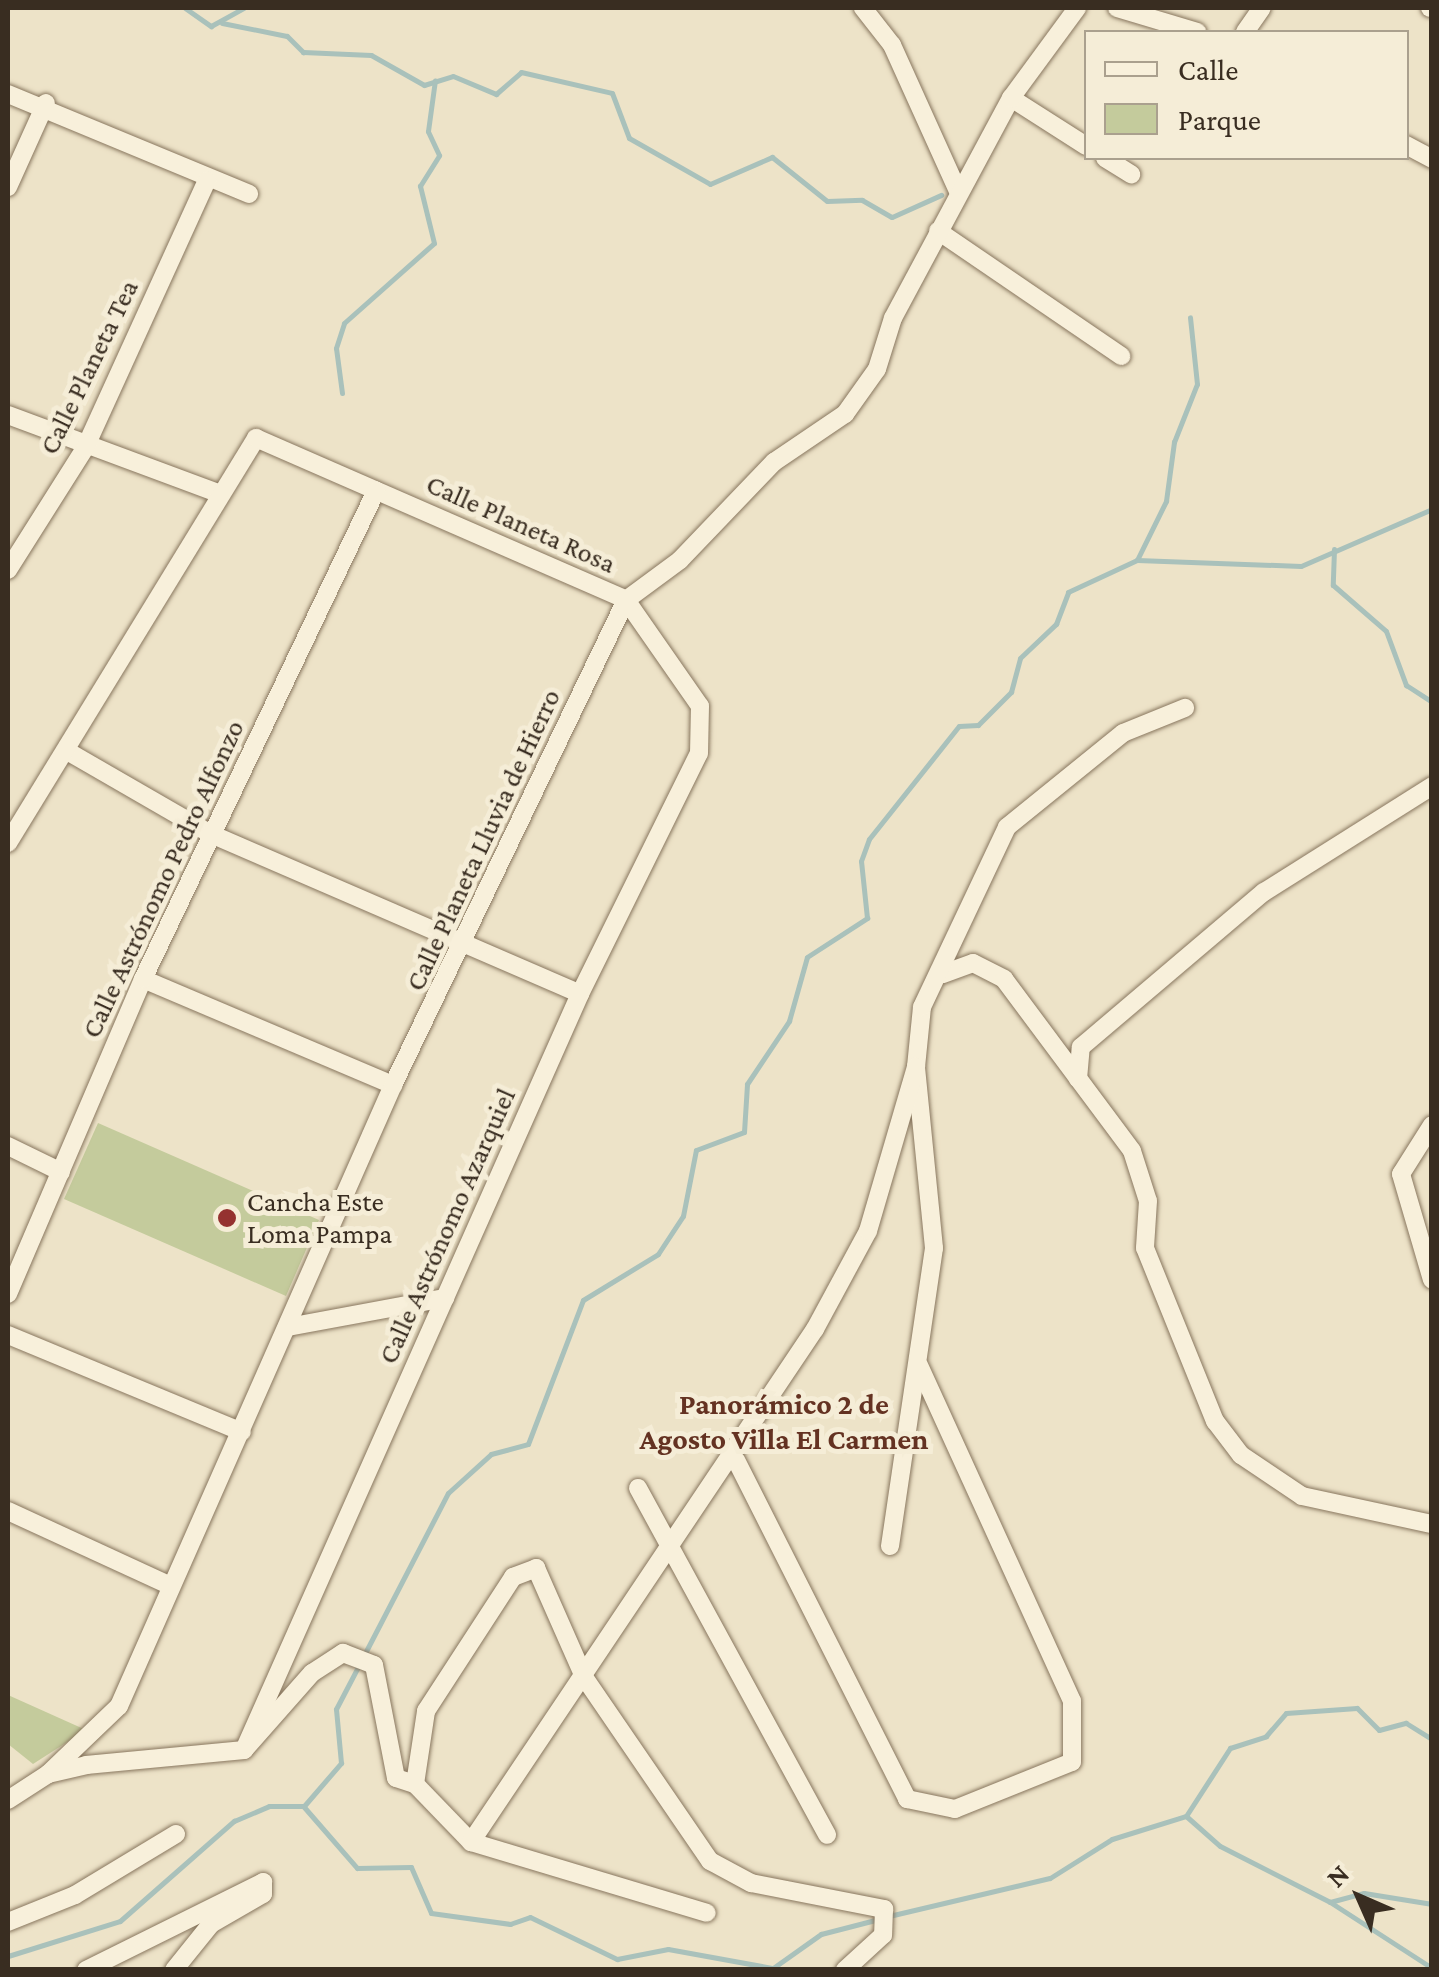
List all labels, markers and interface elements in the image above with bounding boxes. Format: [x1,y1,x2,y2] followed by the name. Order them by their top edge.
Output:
[1084,30,1409,160] legend
[1178,53,1238,86] text: Calle
[1178,103,1261,136] text: Parque
[32,274,146,460] street label: Calle Planeta Tea
[421,467,621,581] street label: Calle Planeta Rosa
[398,684,568,996] street label: Calle Planeta Lluvia de Hierro
[75,715,251,1043] street label: Calle Astrónomo Pedro Alfonzo
[371,1083,523,1369] street label: Calle Astrónomo Azarquiel
[247,1185,392,1251] place label: Cancha Este Loma Pampa
[216,1207,238,1229] marker: Cancha Este Loma Pampa
[639,1386,929,1456] district label: Panorámico 2 de Agosto Villa El Carmen
[1309,1847,1409,1947] north arrow
[1320,1858,1355,1893] text: N

